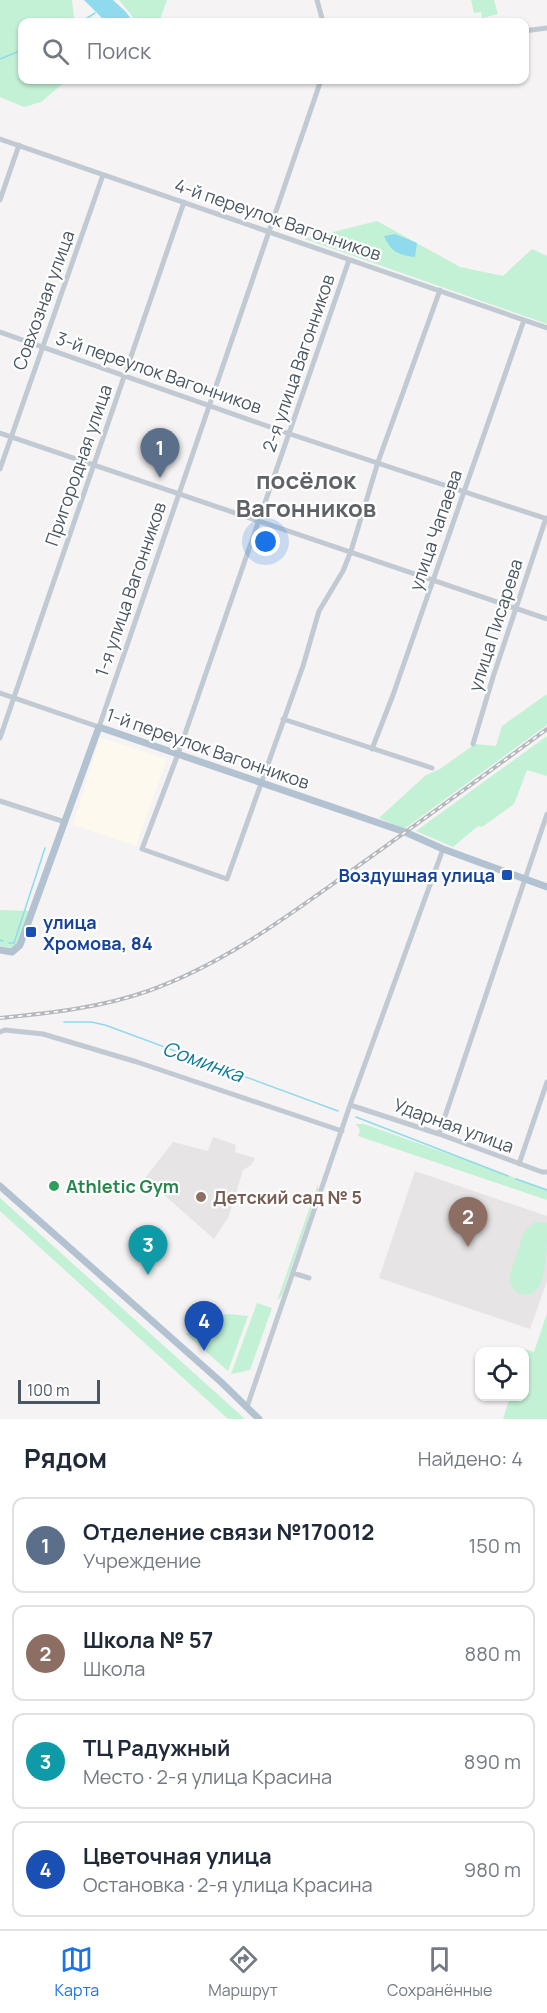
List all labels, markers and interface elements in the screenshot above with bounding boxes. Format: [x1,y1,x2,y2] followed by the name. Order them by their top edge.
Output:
[18,18,529,84] search box
[39,35,72,68] icon: search
[87,36,151,66] text: Поиск
[172,172,385,266] street label: 4-й переулок Вагонников
[7,227,79,373] street label: Совхозная улица
[256,271,340,455] street label: 2-я улица Вагонников
[53,325,265,419] street label: 3-й переулок Вагонников
[39,381,117,549] street label: Пригородная улица
[140,428,180,478] pin: 1
[236,463,376,524] district label: посёлок Вагонников
[403,466,467,594] street label: улица Чапаева
[89,498,171,679] street label: 1-я улица Вагонников
[251,527,280,556] your location
[462,556,528,694] street label: улица Писарева
[103,702,313,794] street label: 1-й переулок Вагонников
[338,863,495,887] place label: Воздушная улица
[500,868,514,882] marker: Воздушная улица
[43,910,153,955] place label: улица Хромова, 84
[24,925,38,939] marker: улица Хромова, 84
[159,1034,248,1088] water label: Соминка
[391,1092,517,1158] street label: Ударная улица
[66,1174,179,1198] place label: Athletic Gym
[47,1179,61,1193] marker: Athletic Gym
[213,1185,362,1209] place label: Детский сад № 5
[194,1190,208,1204] marker: Детский сад № 5
[448,1198,488,1247] pin: 2
[128,1226,168,1275] pin: 3
[184,1302,224,1351] pin: 4
[475,1347,529,1401] map controls
[475,1347,529,1401] button: locate
[18,1377,100,1404] scale bar
[27,1379,70,1401] text: 100 m
[24,1440,107,1476] text: Рядом
[418,1445,523,1472] text: Найдено: 4
[83,1517,374,1547] text: Отделение связи №170012
[41,1532,50,1559] text: 1
[468,1532,521,1559] text: 150 m
[83,1547,201,1574] text: Учреждение
[83,1625,213,1655] text: Школа № 57
[40,1640,51,1667] text: 2
[465,1640,521,1667] text: 880 m
[83,1655,145,1682] text: Школа
[83,1733,230,1763] text: ТЦ Радужный
[40,1748,51,1775] text: 3
[464,1748,521,1775] text: 890 m
[83,1763,332,1790] text: Место · 2-я улица Красина
[83,1841,272,1871] text: Цветочная улица
[39,1856,52,1883] text: 4
[464,1856,521,1883] text: 980 m
[83,1871,373,1898] text: Остановка · 2-я улица Красина
[55,1943,99,2001] tab: Карта
[208,1943,278,2001] tab: Маршрут
[387,1943,492,2001] tab: Сохранённые

